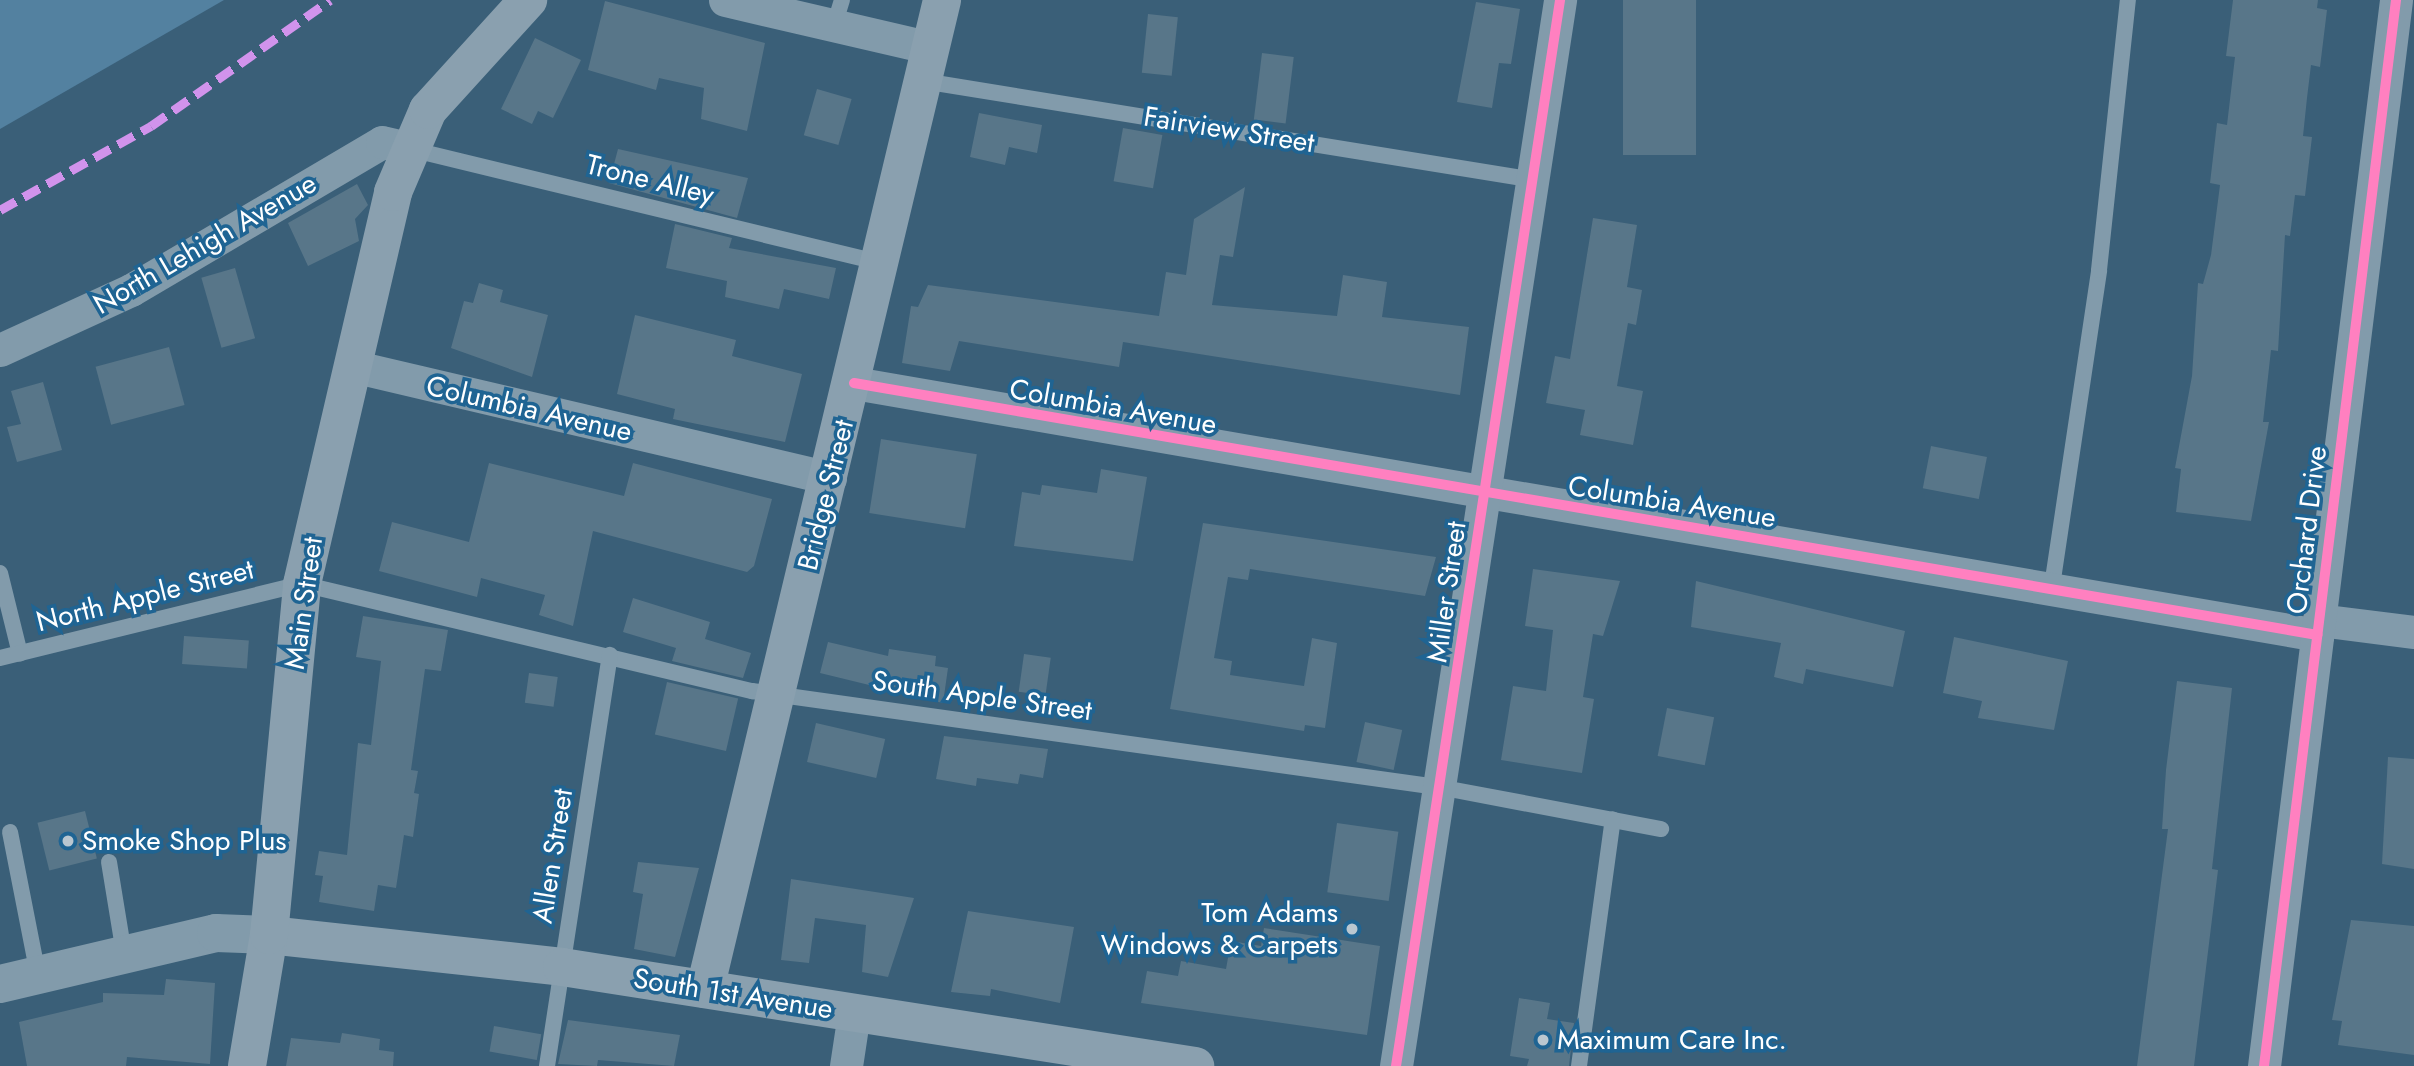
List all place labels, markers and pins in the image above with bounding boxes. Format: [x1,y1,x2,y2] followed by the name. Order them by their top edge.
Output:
[82,824,287,858] place label: Smoke Shop Plus
[60,833,76,849] marker: Smoke Shop Plus
[1101,896,1338,962] place label: Tom Adams Windows & Carpets
[1344,921,1360,937] marker: Tom Adams Windows & Carpets
[1557,1023,1787,1057] place label: Maximum Care Inc.
[1535,1032,1551,1048] marker: Maximum Care Inc.

